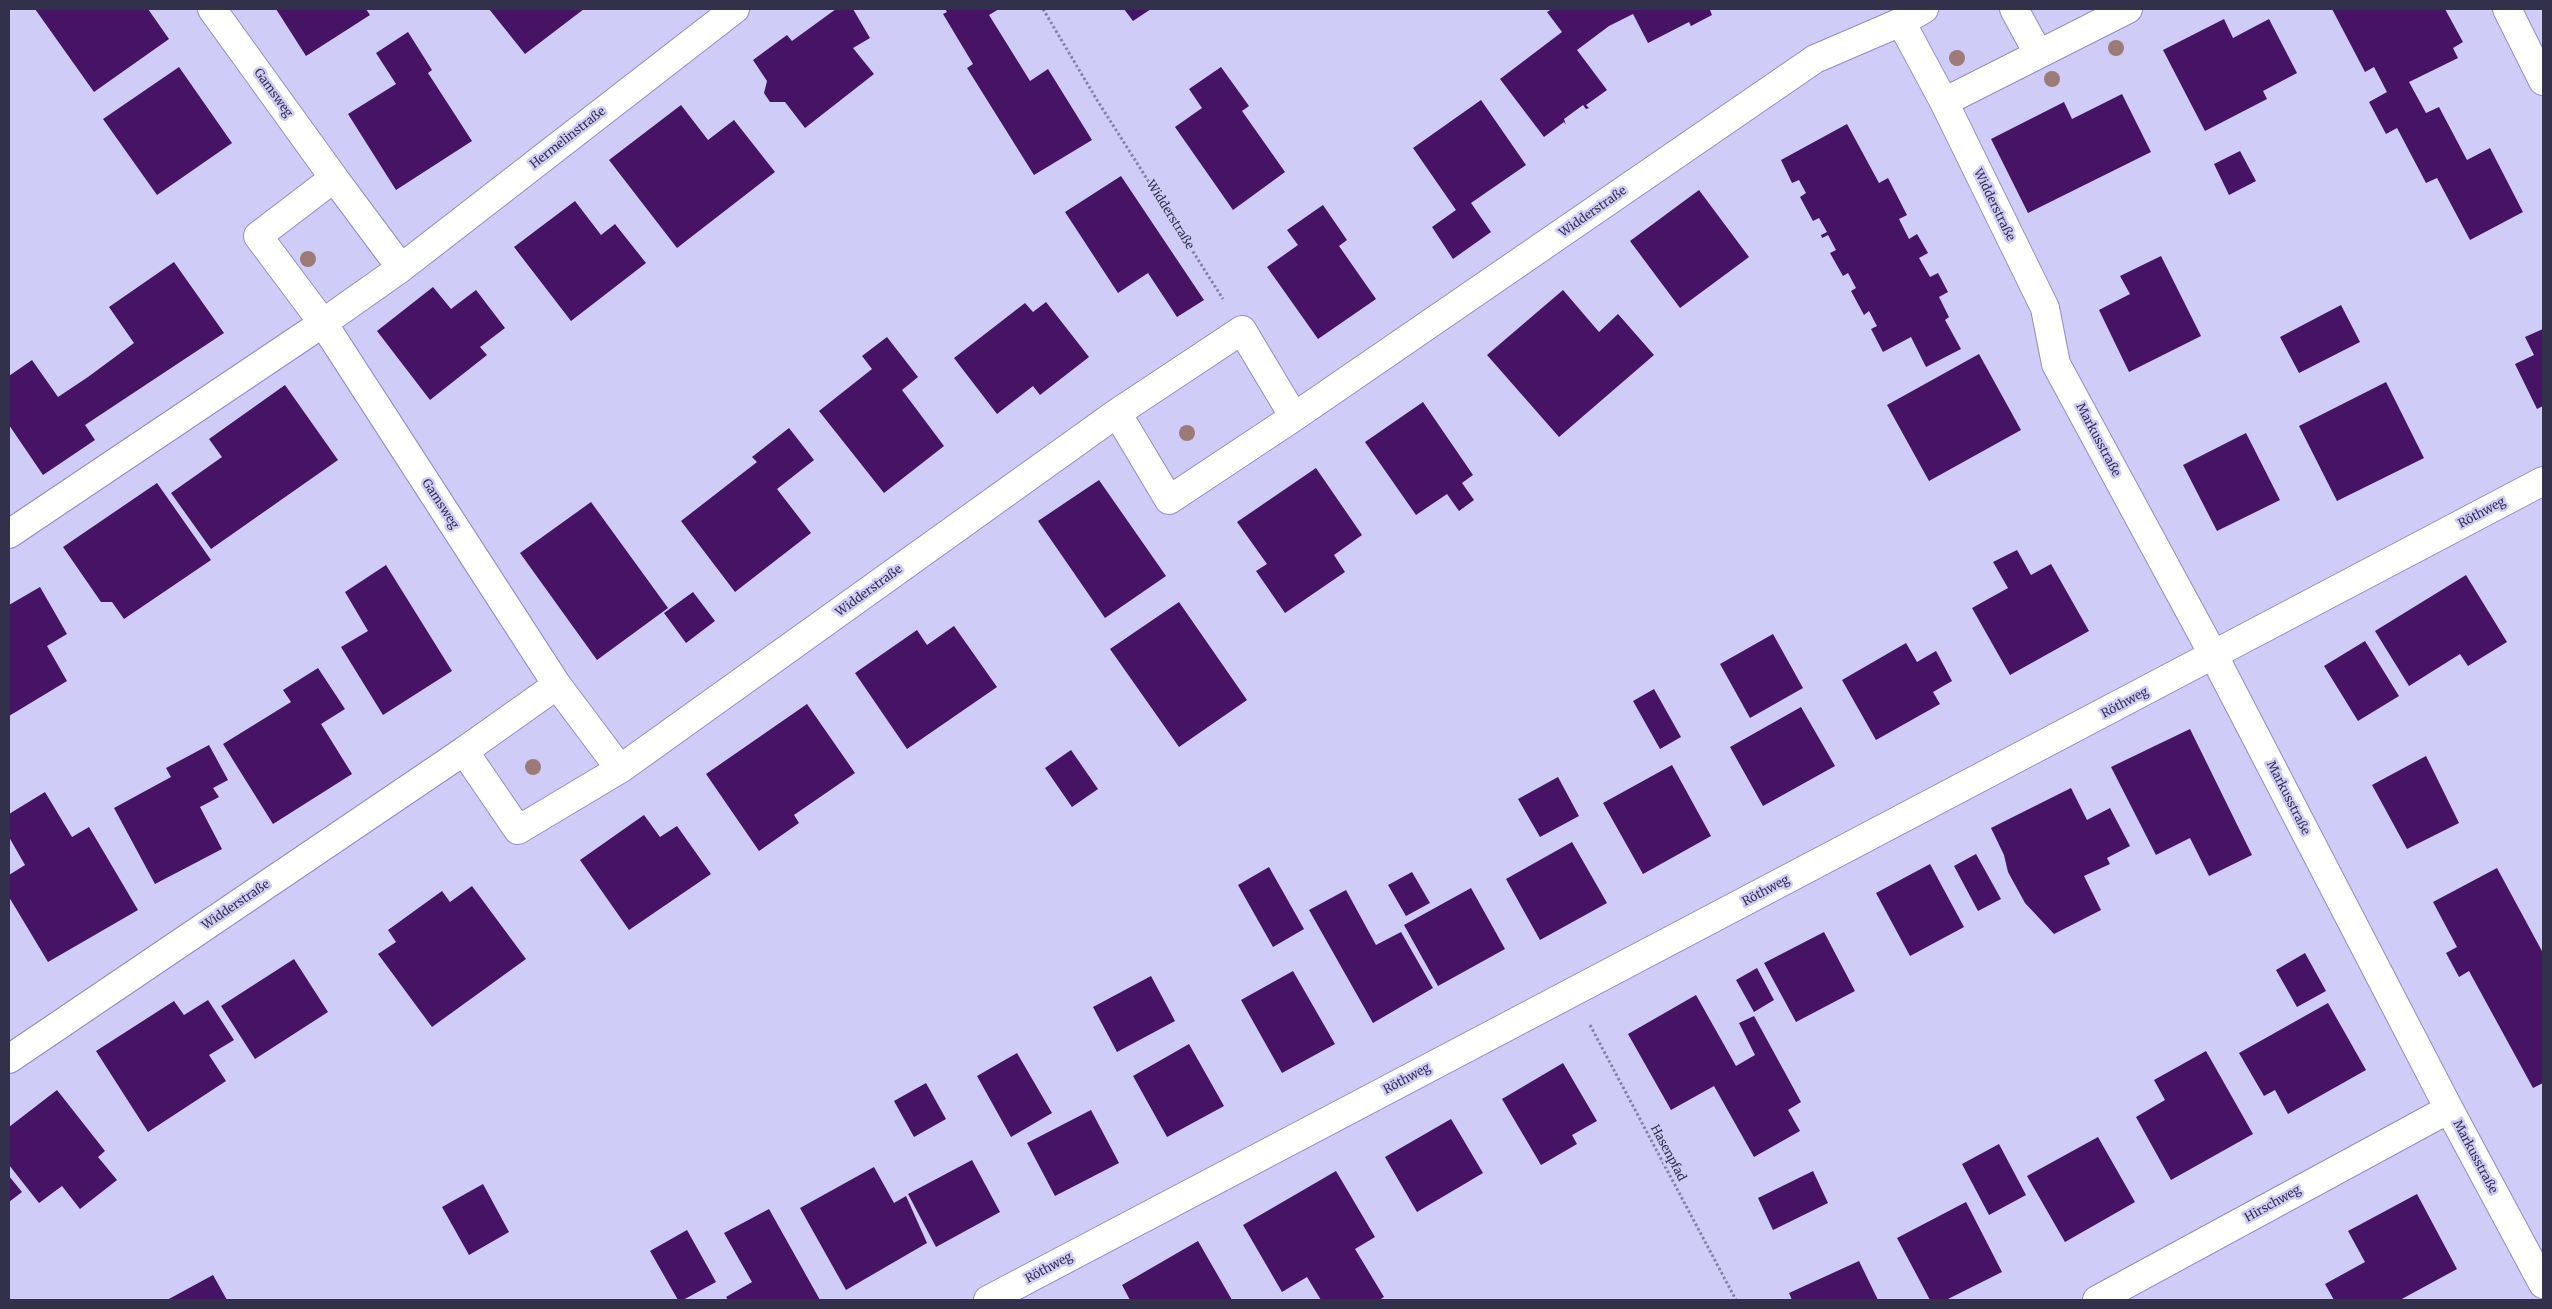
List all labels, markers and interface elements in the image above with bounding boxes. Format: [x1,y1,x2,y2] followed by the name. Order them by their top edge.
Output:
[251,66,295,120] street label: Gamsweg
[528,104,608,172] street label: Hermelinstraße
[1970,167,2018,243] street label: Widderstraße
[1143,178,1197,252] street label: Widderstraße
[1557,184,1629,240] street label: Widderstraße
[2073,401,2123,479] street label: Markusstraße
[419,476,461,532] street label: Gamsweg
[2456,495,2508,531] street label: Röthweg
[833,562,905,620] street label: Widderstraße
[2099,685,2151,721] street label: Röthweg
[2263,759,2313,837] street label: Markusstraße
[1740,873,1792,909] street label: Röthweg
[199,877,273,933] street label: Widderstraße
[1381,1061,1433,1097] street label: Röthweg
[2450,1118,2500,1196] street label: Markusstraße
[1647,1122,1689,1184] street label: Hasenpfad
[2242,1183,2304,1225] street label: Hirschweg
[1023,1250,1075,1286] street label: Röthweg

